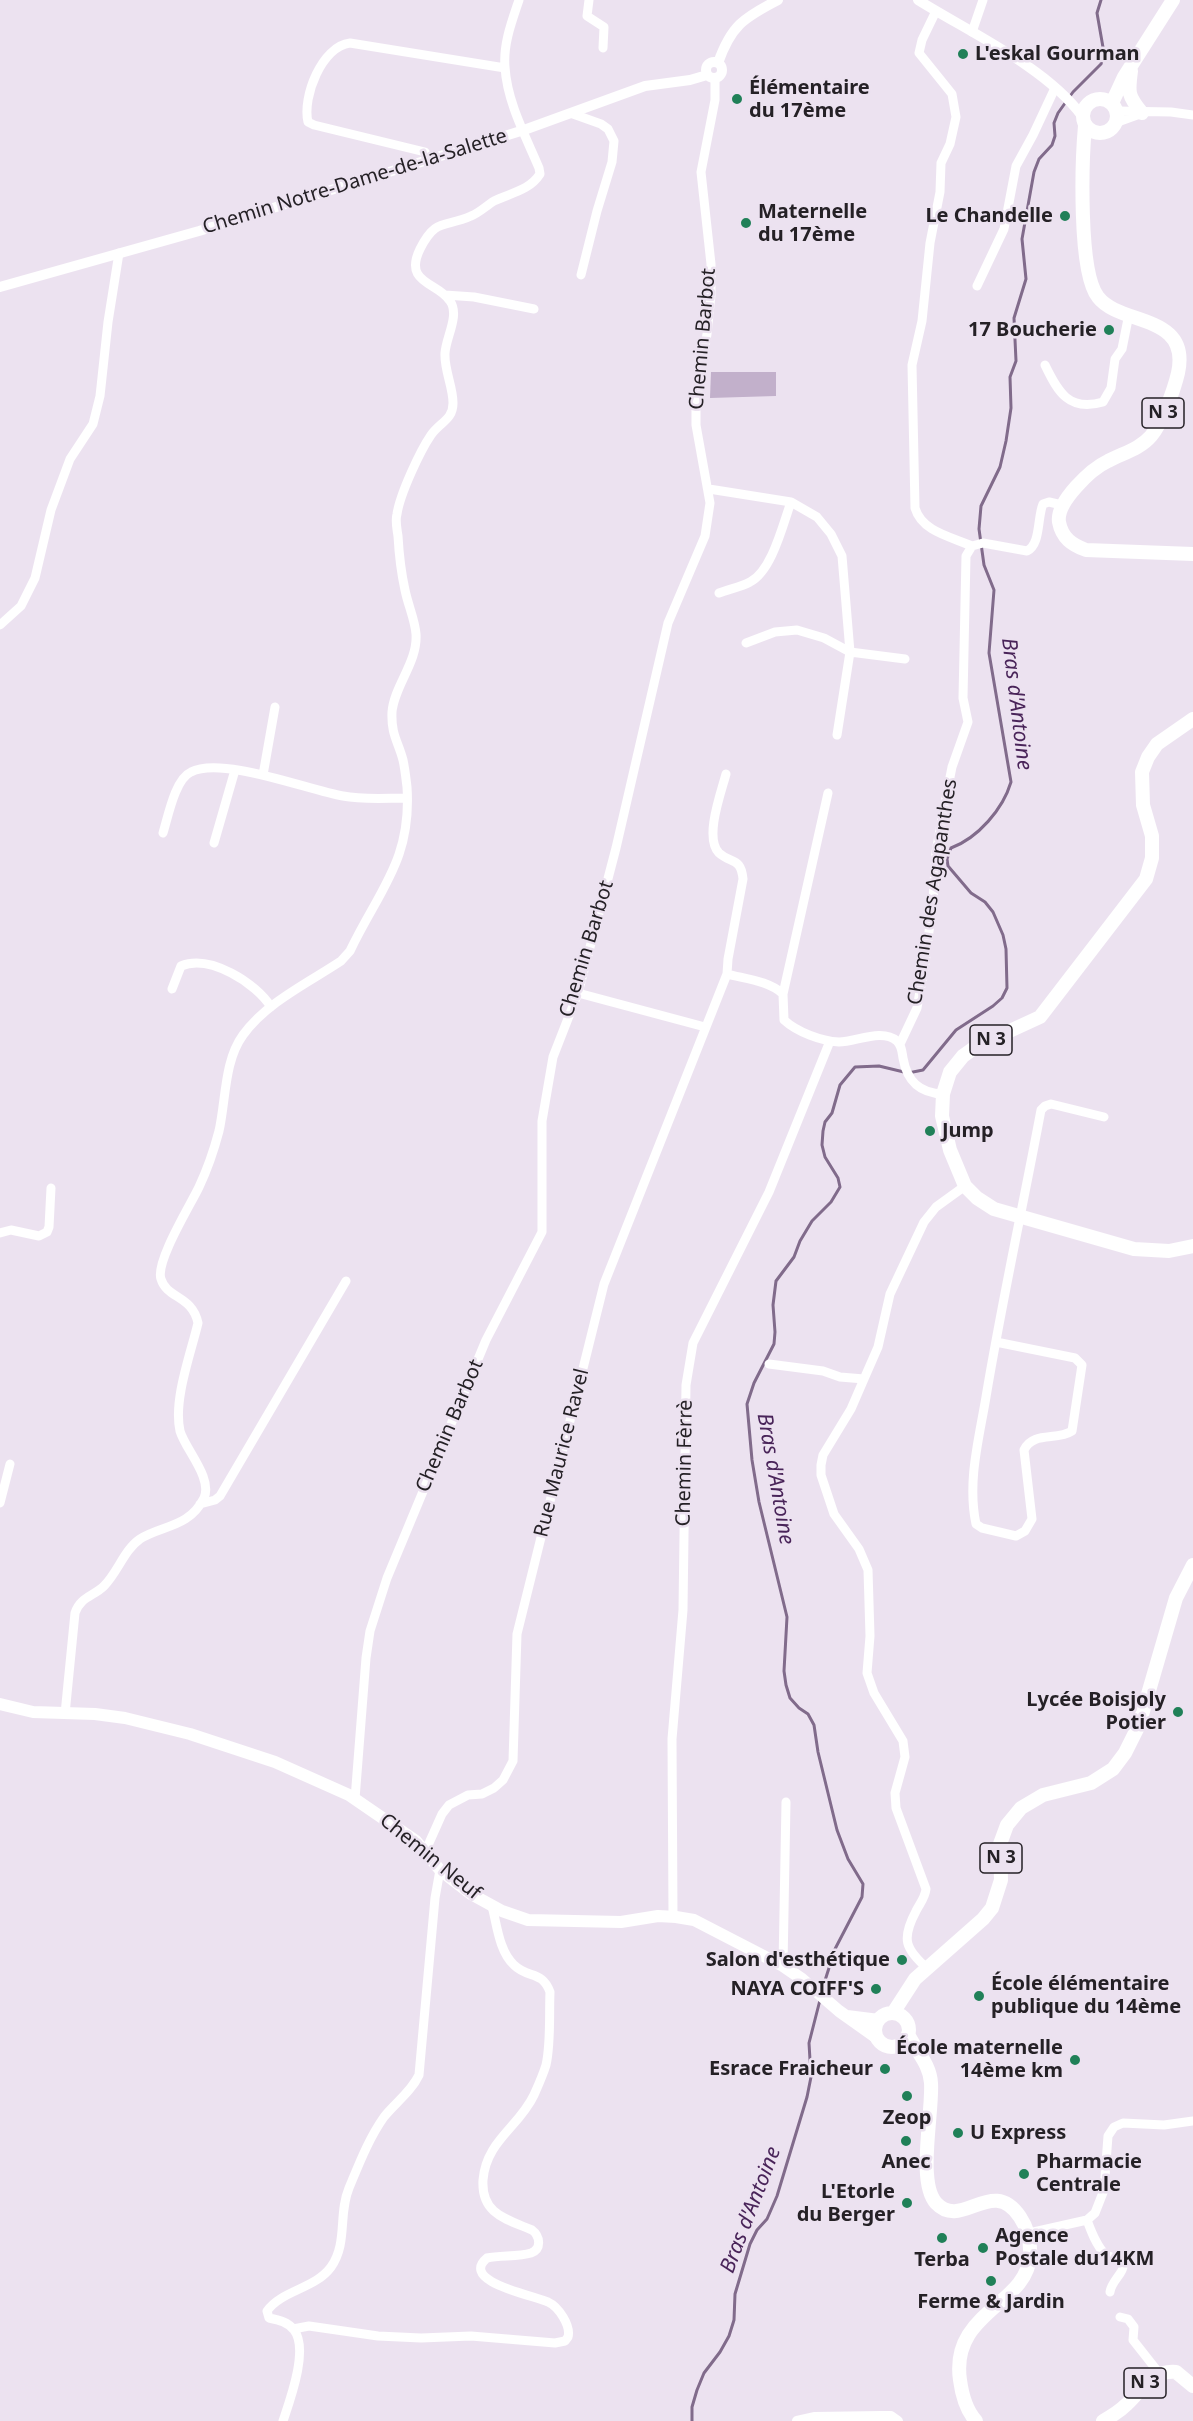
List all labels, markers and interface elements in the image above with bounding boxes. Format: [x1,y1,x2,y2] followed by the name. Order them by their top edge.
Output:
[975,42,1140,66] place label: L'eskal Gourman
[956,47,970,61] marker: L'eskal Gourman
[749,76,870,123] place label: Élémentaire du 17ème
[730,92,744,106] marker: Élémentaire du 17ème
[200,124,510,240] street label: Chemin Notre-Dame-de-la-Salette
[758,200,867,247] place label: Maternelle du 17ème
[925,204,1053,228] place label: Le Chandelle
[1058,209,1072,223] marker: Le Chandelle
[739,216,753,230] marker: Maternelle du 17ème
[685,267,721,411] street label: Chemin Barbot
[968,318,1097,342] place label: 17 Boucherie
[1102,323,1116,337] marker: 17 Boucherie
[1142,398,1184,428] road number: N 3
[995,636,1037,772] water label: Bras d'Antoine
[903,777,963,1007] street label: Chemin des Agapanthes
[555,878,619,1020] street label: Chemin Barbot
[970,1025,1012,1055] road number: N 3
[942,1119,994,1143] place label: Jump
[923,1124,937,1138] marker: Jump
[411,1356,489,1496] street label: Chemin Barbot
[529,1366,595,1540] street label: Rue Maurice Ravel
[672,1399,698,1527] street label: Chemin Fèrrè
[751,1411,799,1547] water label: Bras d'Antoine
[1026,1688,1166,1735] place label: Lycée Boisjoly Potier
[1171,1705,1185,1719] marker: Lycée Boisjoly Potier
[374,1809,486,1905] street label: Chemin Neuf
[980,1843,1022,1873] road number: N 3
[706,1948,890,1972] place label: Salon d'esthétique
[895,1953,909,1967] marker: Salon d'esthétique
[991,1972,1181,2019] place label: École élémentaire publique du 14ème
[730,1977,864,2001] place label: NAYA COIFF'S
[869,1982,883,1996] marker: NAYA COIFF'S
[972,1989,986,2003] marker: École élémentaire publique du 14ème
[896,2036,1063,2083] place label: École maternelle 14ème km
[1068,2053,1082,2067] marker: École maternelle 14ème km
[709,2057,873,2081] place label: Esrace Fraicheur
[878,2062,892,2076] marker: Esrace Fraicheur
[900,2089,914,2103] marker: Zeop
[883,2106,931,2130] place label: Zeop
[970,2121,1066,2145] place label: U Express
[951,2126,965,2140] marker: U Express
[899,2134,913,2148] marker: Anec
[715,2143,787,2277] water label: Bras d'Antoine
[881,2150,931,2174] place label: Anec
[1036,2150,1142,2197] place label: Pharmacie Centrale
[1017,2167,1031,2181] marker: Pharmacie Centrale
[797,2180,895,2227] place label: L'Etorle du Berger
[900,2196,914,2210] marker: L'Etorle du Berger
[995,2224,1154,2271] place label: Agence Postale du14KM
[935,2231,949,2245] marker: Terba
[976,2241,990,2255] marker: Agence Postale du14KM
[914,2248,970,2272] place label: Terba
[984,2274,998,2288] marker: Ferme & Jardin
[917,2290,1065,2314] place label: Ferme & Jardin
[1124,2368,1166,2398] road number: N 3

